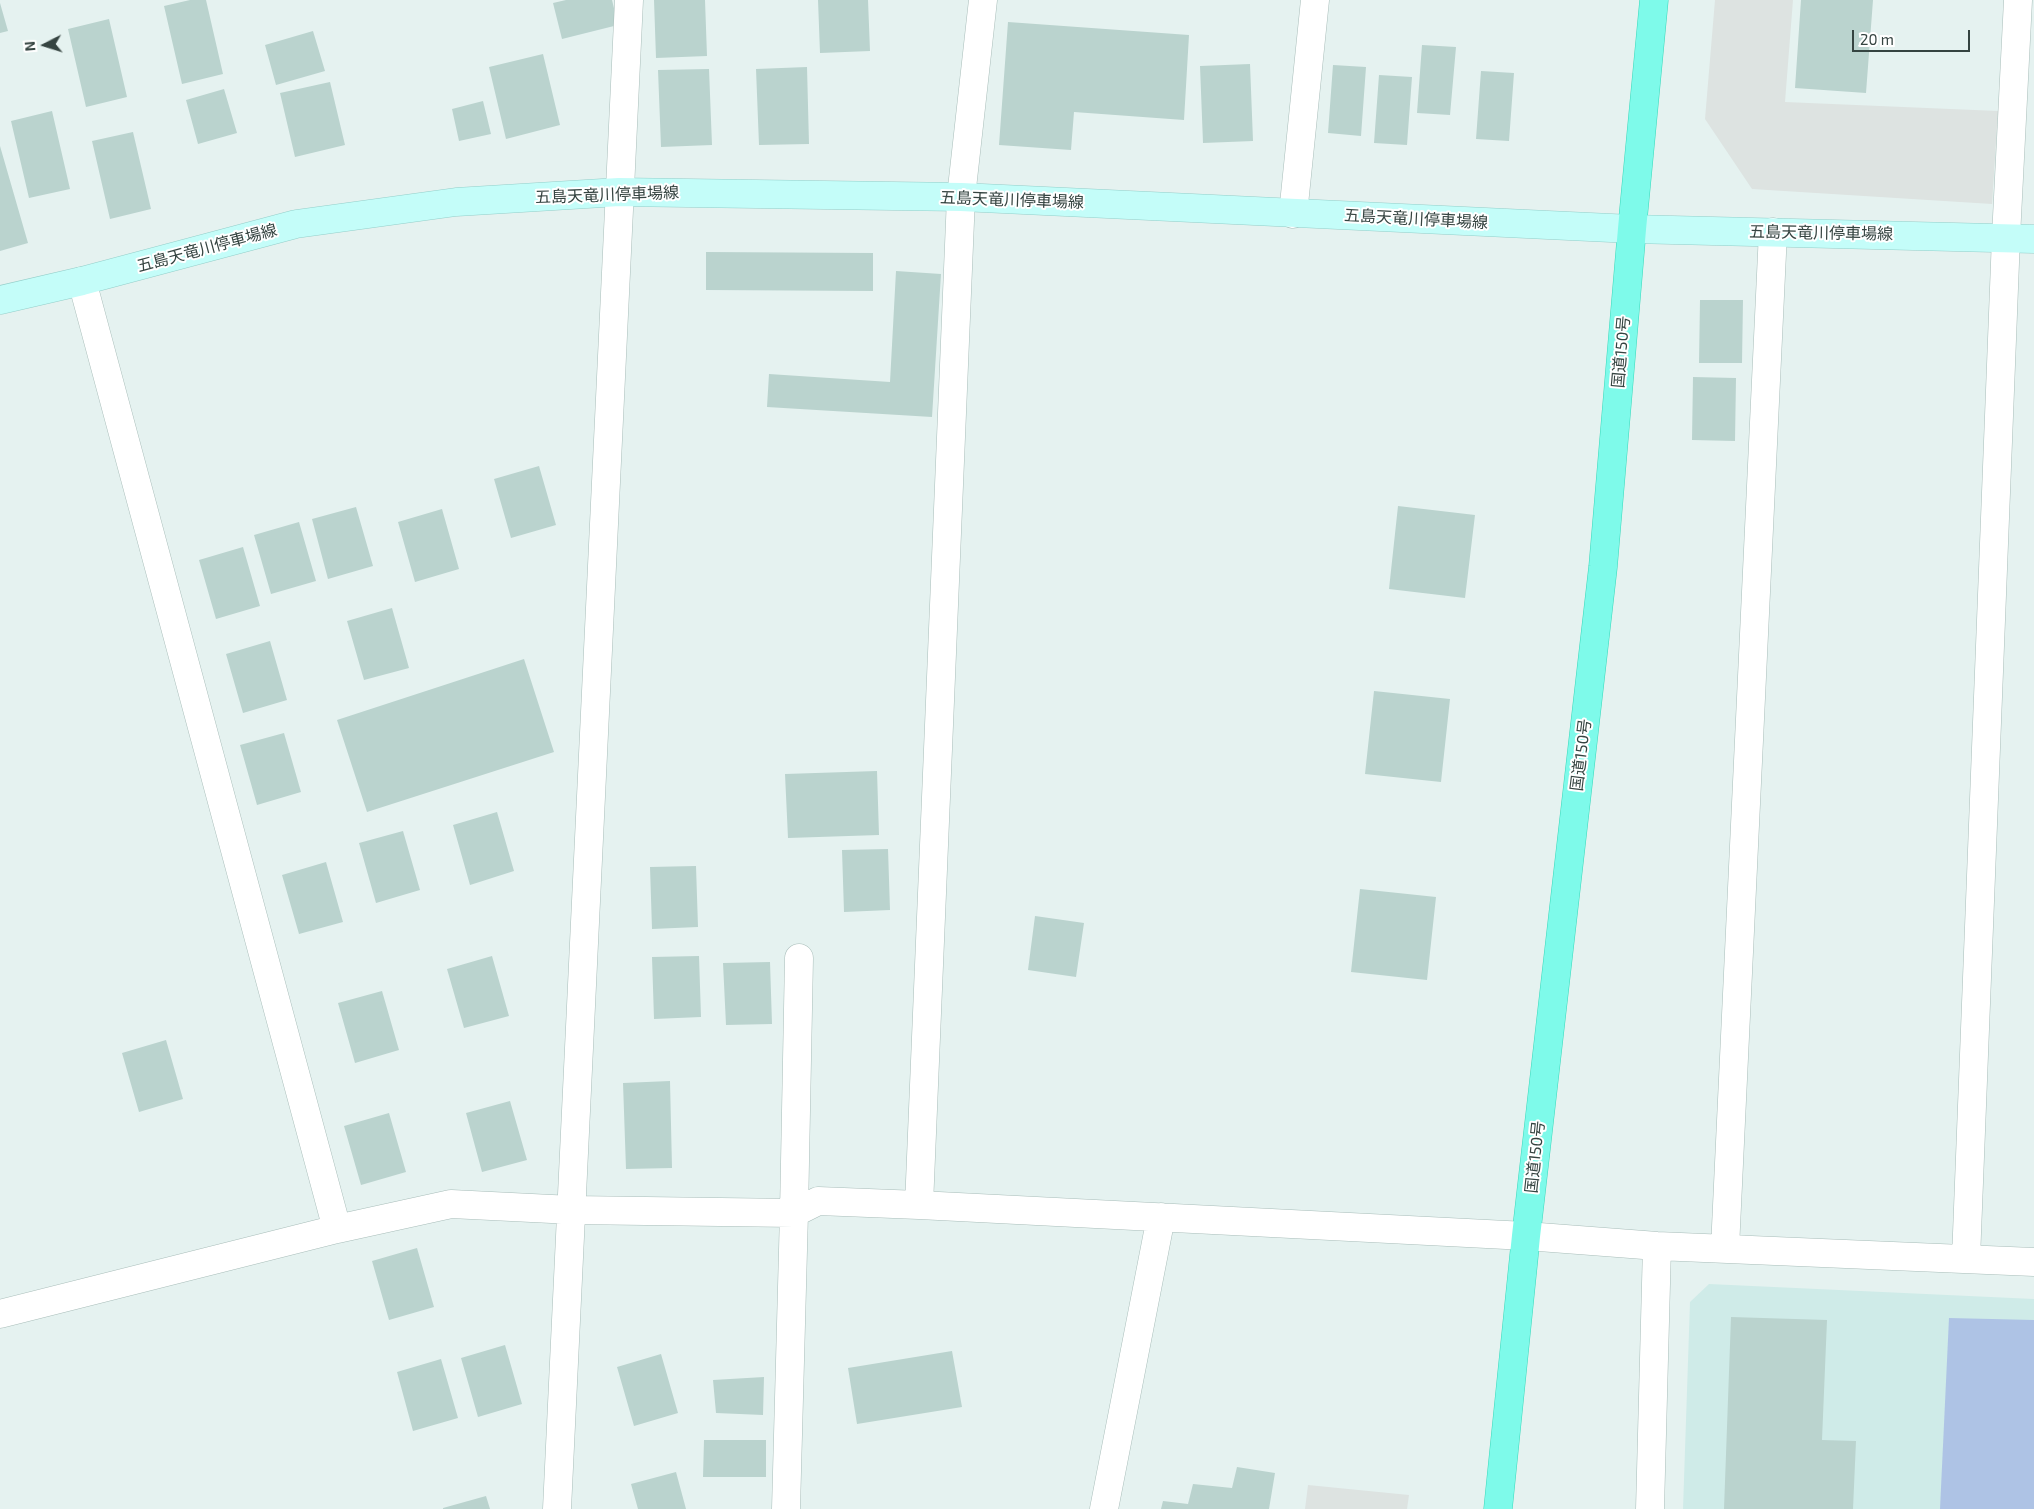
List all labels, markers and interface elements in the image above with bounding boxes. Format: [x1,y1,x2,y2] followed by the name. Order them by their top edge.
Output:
[20,20,70,70] north arrow
[1854,20,1972,52] scale bar
[1860,30,1894,48] text: 20 m
[21,41,38,52] text: N
[535,183,679,207] street label: 五島天竜川停車場線
[940,188,1084,212] street label: 五島天竜川停車場線
[1344,206,1488,232] street label: 五島天竜川停車場線
[135,220,279,276] street label: 五島天竜川停車場線
[1749,222,1893,244] street label: 五島天竜川停車場線
[1608,315,1634,389] street label: 国道150号
[1567,718,1595,792] street label: 国道150号
[1522,1120,1548,1194] street label: 国道150号

